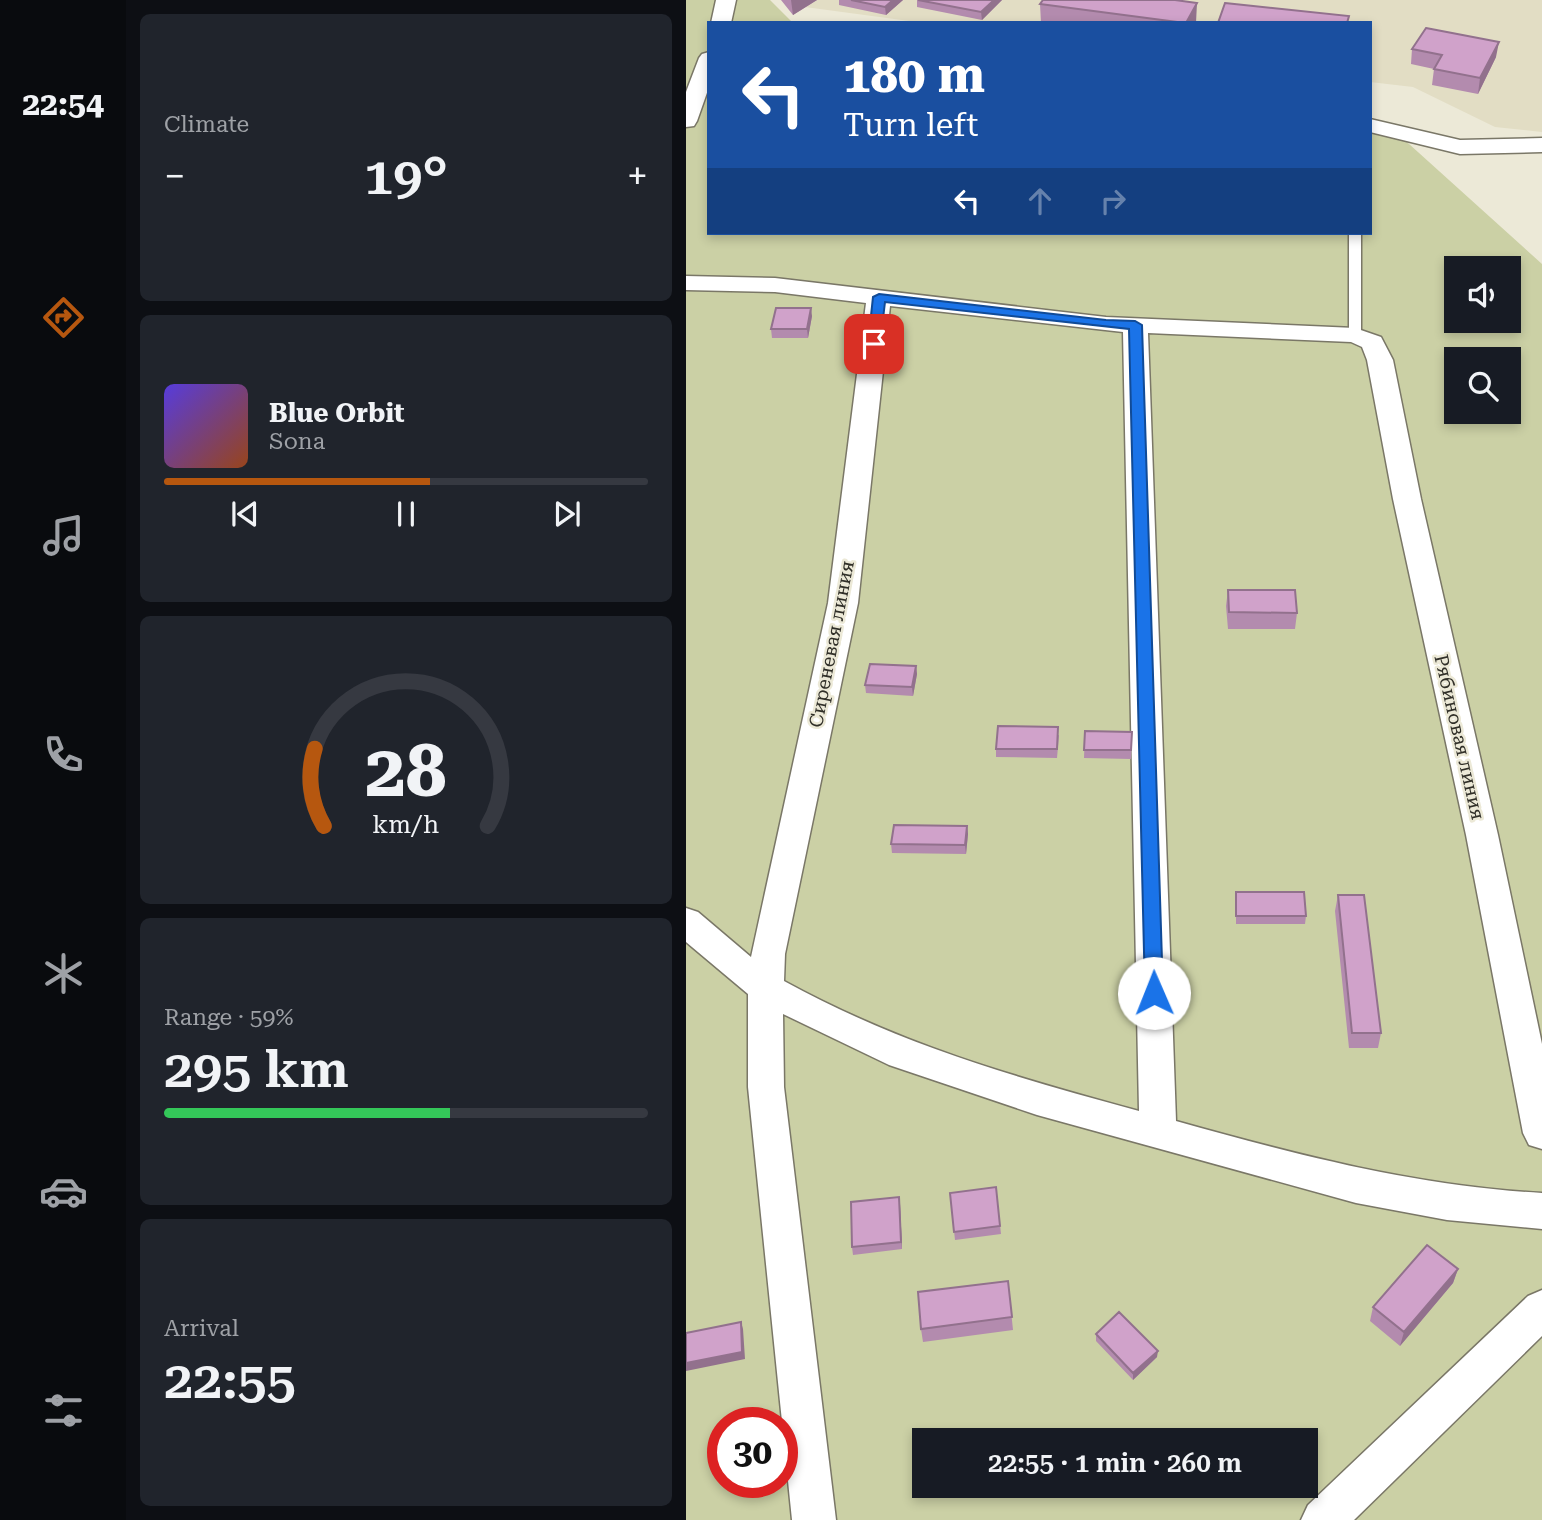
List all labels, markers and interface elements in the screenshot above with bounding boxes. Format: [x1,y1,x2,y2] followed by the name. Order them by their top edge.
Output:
[843,47,985,104] text: 180 m
[728,49,819,140] icon: left
[22,85,104,123] text: 22:54
[843,106,978,144] text: Turn left
[164,111,249,138] text: Climate
[364,146,448,207] text: 19°
[164,154,185,198] text: −
[627,154,648,198] text: +
[948,182,986,220] icon: left
[1021,182,1059,220] icon: ahead
[1094,182,1132,220] icon: right
[1444,256,1521,424] map controls
[1444,256,1521,333] button: sound
[39,293,88,342] icon: directions
[844,314,904,374] pin
[855,325,893,363] icon: arrive
[1444,347,1521,424] button: search
[269,398,405,428] text: Blue Orbit
[269,428,325,455] text: Sona
[226,495,264,533] icon: previous
[387,495,425,533] icon: pause
[548,495,586,533] icon: next
[39,511,88,560] icon: music
[804,558,859,730] street label: Сиреневая линия
[1429,652,1490,822] street label: Рябиновая линия
[365,729,447,814] text: 28
[39,730,88,779] icon: phone
[373,810,439,839] text: km/h
[39,949,88,998] icon: climate
[1117,956,1191,1030] position arrow
[164,1004,293,1031] text: Range · 59%
[164,1039,349,1100] text: 295 km
[39,1167,88,1216] icon: car
[164,1315,239,1342] text: Arrival
[164,1350,296,1411] text: 22:55
[39,1386,88,1435] icon: filters
[707,1407,798,1498] speed limit sign: 30
[988,1448,1242,1478] text: 22:55 · 1 min · 260 m

